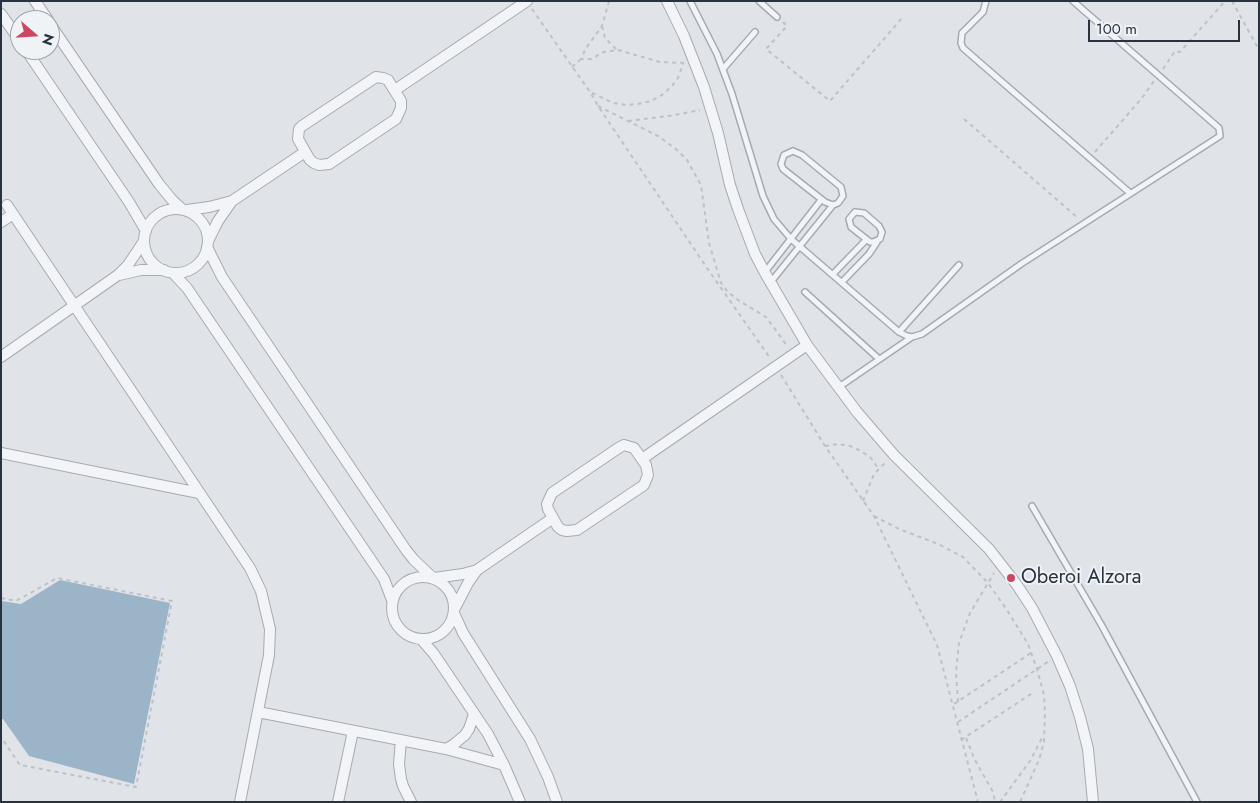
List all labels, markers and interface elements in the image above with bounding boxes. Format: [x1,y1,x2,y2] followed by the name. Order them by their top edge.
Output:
[10,10,60,60] north arrow
[1090,10,1242,42] scale bar
[1096,18,1137,40] text: 100 m
[37,31,60,48] text: N
[1021,566,1141,590] place label: Oberoi Alzora
[1005,572,1017,584] marker: Oberoi Alzora

